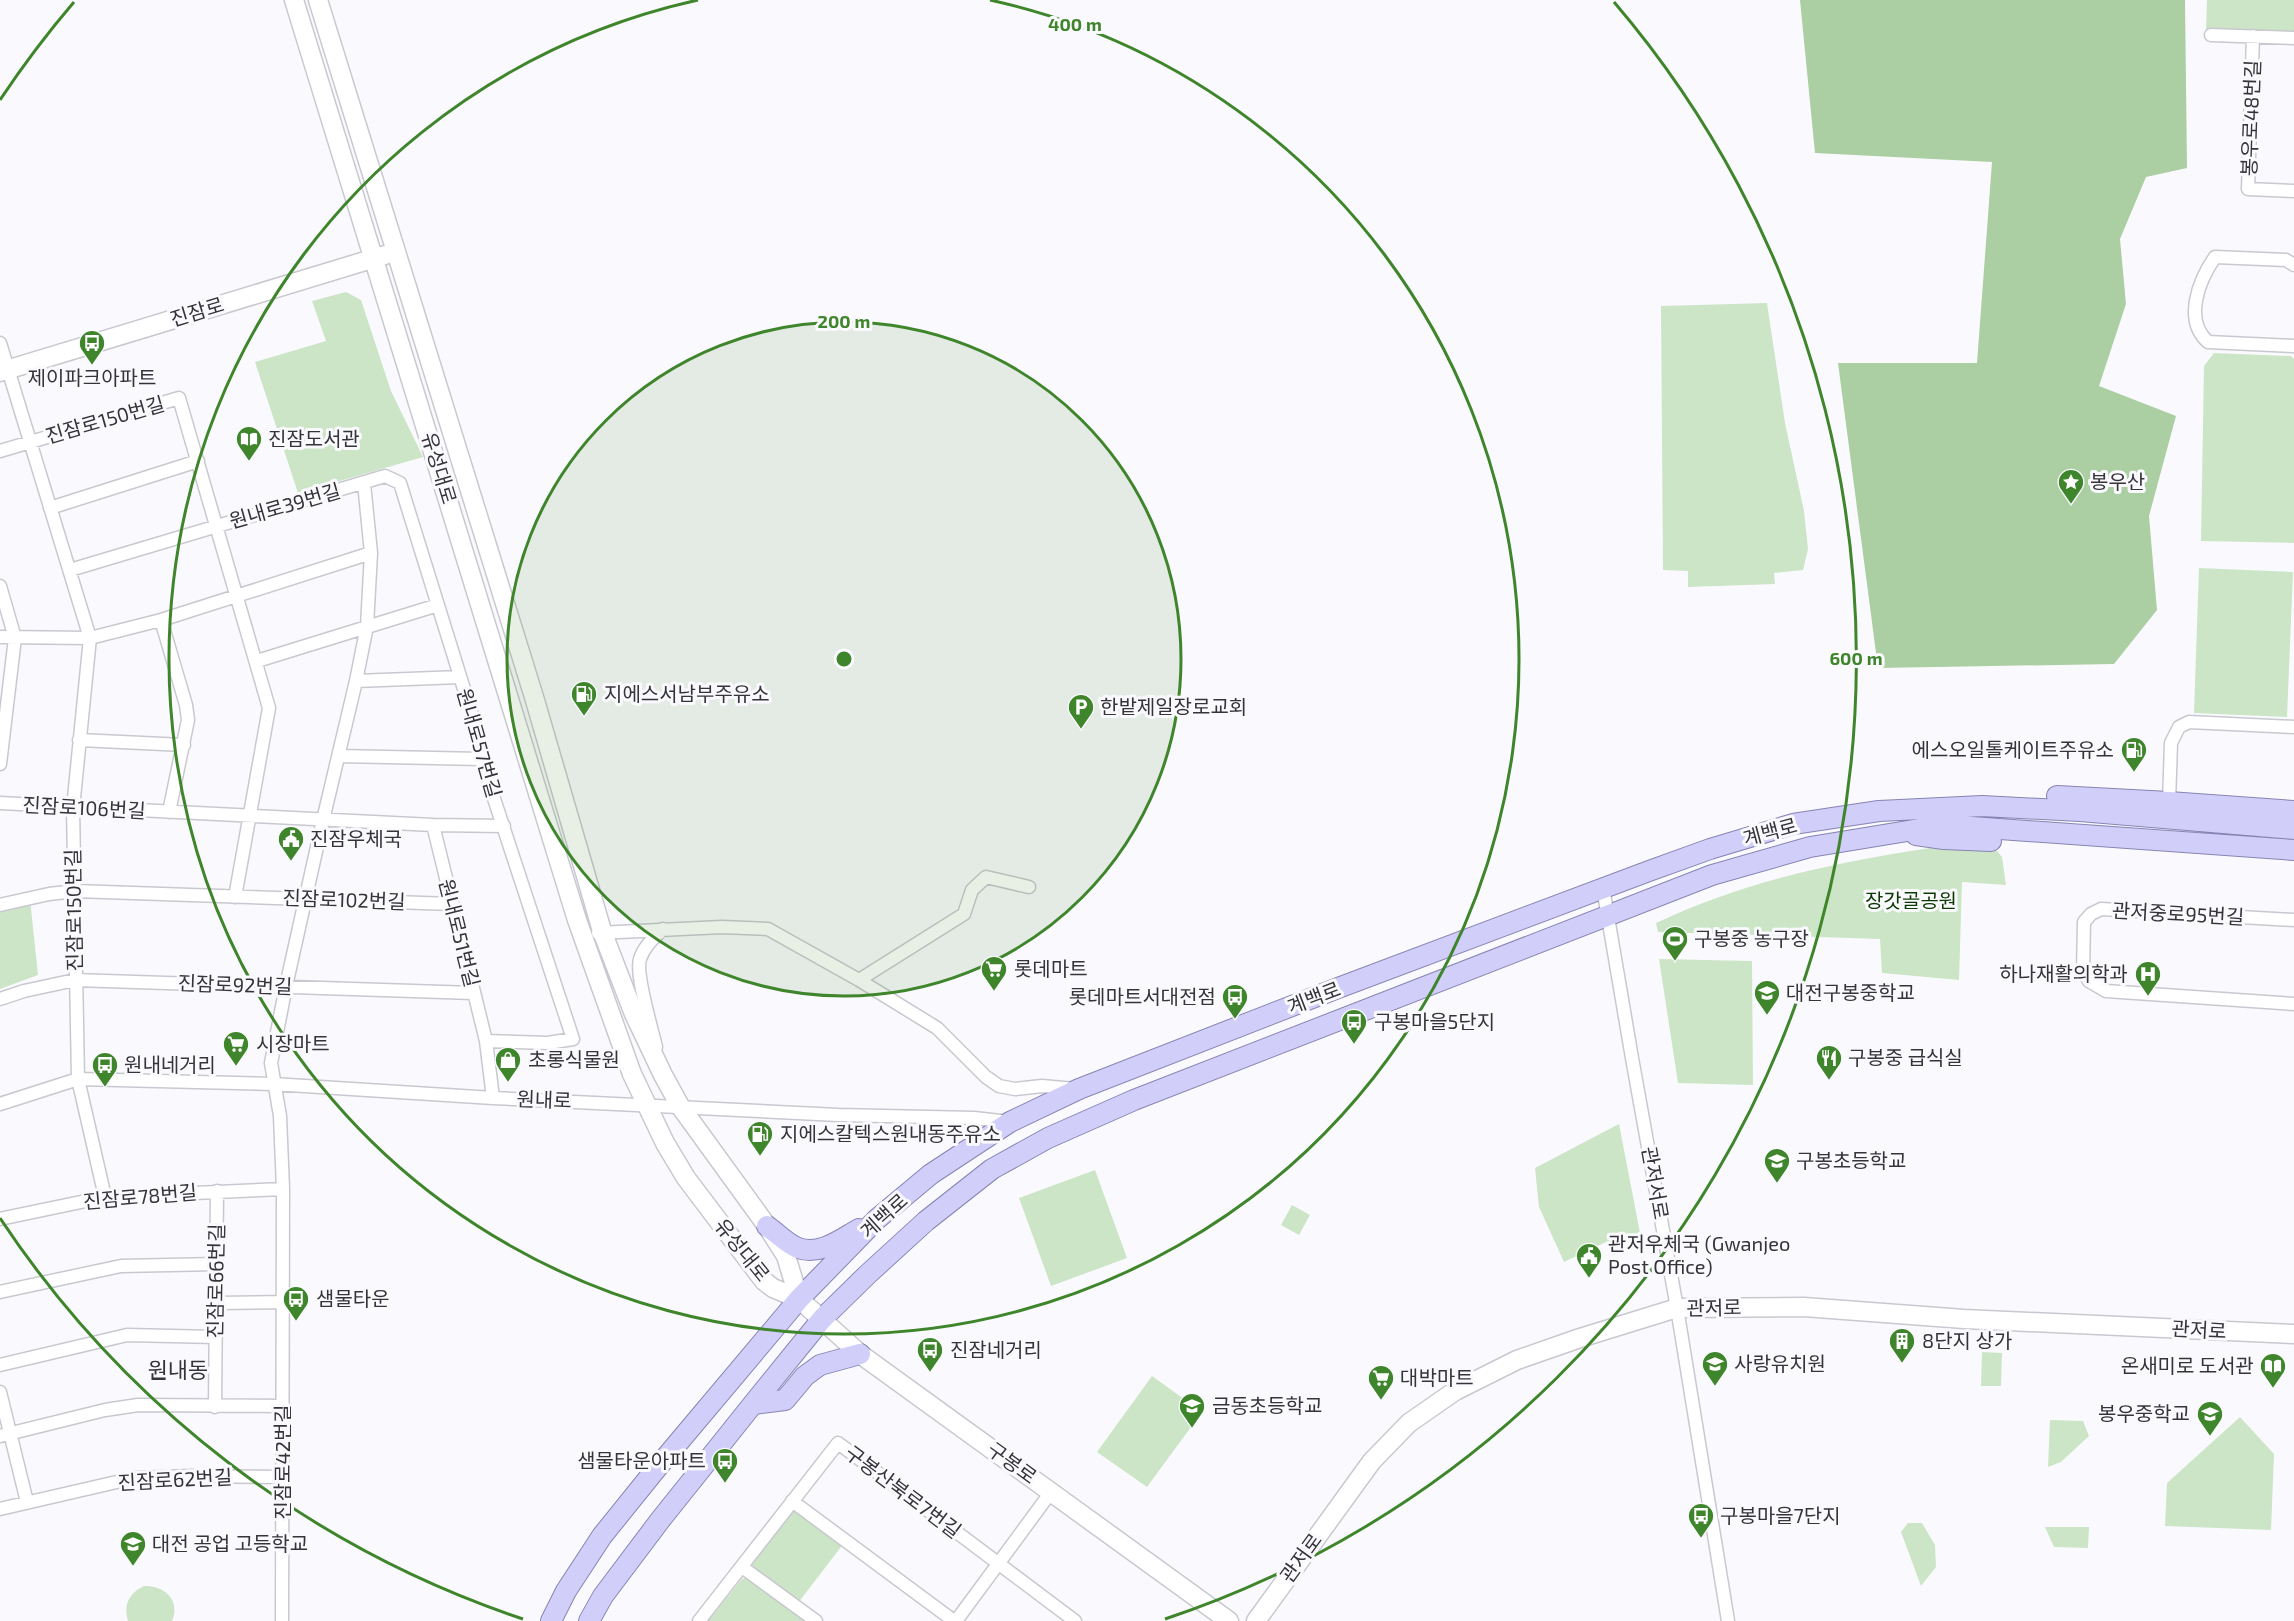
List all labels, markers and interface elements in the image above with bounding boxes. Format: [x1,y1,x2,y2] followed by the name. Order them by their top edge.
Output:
[1048,13,1102,35] text: 400 m
[2236,59,2264,177] street label: 봉우로48번길
[167,291,227,331] street label: 진잠로
[818,310,870,332] text: 200 m
[77,328,107,366] bus stop icon: 제이파크아파트
[28,365,156,389] place label: 제이파크아파트
[42,391,167,447] street label: 진잠로150번길
[234,424,264,462] library icon: 진잠도서관
[268,426,360,450] place label: 진잠도서관
[418,429,462,506] street label: 유성대로
[2056,467,2086,505] place icon: 봉우산
[2090,469,2145,493] place label: 봉우산
[226,478,343,532] street label: 원내로39번길
[1829,647,1883,669] text: 600 m
[834,649,854,669] centre of rings
[569,679,599,717] fuel station icon: 지에스서남부주유소
[604,681,770,705] place label: 지에스서남부주유소
[453,685,507,800] street label: 원내로57번길
[1066,692,1096,730] parking icon: 한밭제일장로교회
[1100,694,1247,718] place label: 한밭제일장로교회
[2119,735,2149,773] fuel station icon: 에스오일톨케이트주유소
[1912,737,2114,761] place label: 에스오일톨케이트주유소
[22,792,146,822] street label: 진잠로106번길
[1740,812,1800,850] street label: 계백로
[276,824,306,862] public building icon: 진잠우체국
[310,826,402,850] place label: 진잠우체국
[60,848,86,972] street label: 진잠로150번길
[435,876,485,989] street label: 원내로51번길
[282,885,406,913] street label: 진잠로102번길
[1865,888,1957,912] park label: 장갓골공원
[2111,898,2245,928] street label: 관저중로95번길
[1660,924,1690,962] sports icon: 구봉중 농구장
[1694,926,1809,950] place label: 구봉중 농구장
[979,954,1009,992] supermarket icon: 롯데마트
[1014,956,1088,980] place label: 롯데마트
[2133,959,2163,997] hospital icon: 하나재활의학과
[1999,961,2128,985] place label: 하나재활의학과
[177,970,293,998] street label: 진잠로92번길
[1284,976,1344,1018] street label: 계백로
[1752,978,1782,1016] school or university icon: 대전구봉중학교
[1786,980,1915,1004] place label: 대전구봉중학교
[1220,982,1250,1020] bus stop icon: 롯데마트서대전점
[1069,984,1216,1008] place label: 롯데마트서대전점
[1339,1007,1369,1045] bus stop icon: 구봉마을5단지
[1374,1009,1495,1033] place label: 구봉마을5단지
[221,1029,251,1067] supermarket icon: 시장마트
[256,1031,330,1055] place label: 시장마트
[1814,1043,1844,1081] restaurant icon: 구봉중 급식실
[493,1045,523,1083] shop icon: 초롱식물원
[1848,1045,1963,1069] place label: 구봉중 급식실
[528,1047,620,1071] place label: 초롱식물원
[90,1050,120,1088] bus stop icon: 원내네거리
[124,1052,216,1076] place label: 원내네거리
[516,1086,572,1112] street label: 원내로
[745,1119,775,1157] fuel station icon: 지에스칼텍스원내동주유소
[780,1121,1001,1145] place label: 지에스칼텍스원내동주유소
[1638,1144,1674,1221] street label: 관저서로
[1762,1146,1792,1184] school or university icon: 구봉초등학교
[1796,1148,1906,1172] place label: 구봉초등학교
[82,1179,198,1213] street label: 진잠로78번길
[855,1188,912,1243] street label: 계백로
[710,1213,775,1286] street label: 유성대로
[202,1223,228,1339] street label: 진잠로66번길
[1608,1231,1790,1278] place label: 관저우체국 (Gwanjeo Post Office)
[1574,1241,1604,1279] public building icon: 관저우체국 (Gwanjeo Post Office)
[281,1284,311,1322] bus stop icon: 샘물타운
[316,1286,390,1310] place label: 샘물타운
[1686,1295,1742,1319] street label: 관저로
[2171,1316,2227,1342] street label: 관저로
[1887,1326,1917,1364] building icon: 8단지 상가
[1922,1328,2012,1352] place label: 8단지 상가
[915,1335,945,1373] bus stop icon: 진잠네거리
[950,1337,1042,1361] place label: 진잠네거리
[1700,1349,1730,1387] school or university icon: 사랑유치원
[1734,1351,1826,1375] place label: 사랑유치원
[2258,1351,2288,1389] library icon: 온새미로 도서관
[2121,1353,2254,1377] place label: 온새미로 도서관
[148,1356,208,1382] district label: 원내동
[1366,1363,1396,1401] supermarket icon: 대박마트
[1400,1365,1474,1389] place label: 대박마트
[1177,1391,1207,1429] school or university icon: 금동초등학교
[1212,1393,1322,1417] place label: 금동초등학교
[2195,1399,2225,1437] school or university icon: 봉우중학교
[2098,1401,2190,1425] place label: 봉우중학교
[270,1404,294,1520] street label: 진잠로42번길
[983,1436,1042,1488] street label: 구봉로
[841,1440,966,1543] street label: 구봉산북로7번길
[710,1446,740,1484] bus stop icon: 샘물타운아파트
[577,1448,706,1472] place label: 샘물타운아파트
[117,1464,233,1494] street label: 진잠로62번길
[1686,1501,1716,1539] bus stop icon: 구봉마을7단지
[1720,1503,1841,1527] place label: 구봉마을7단지
[1274,1528,1326,1587] street label: 관저로
[118,1529,148,1567] school or university icon: 대전 공업 고등학교
[152,1531,308,1555] place label: 대전 공업 고등학교

